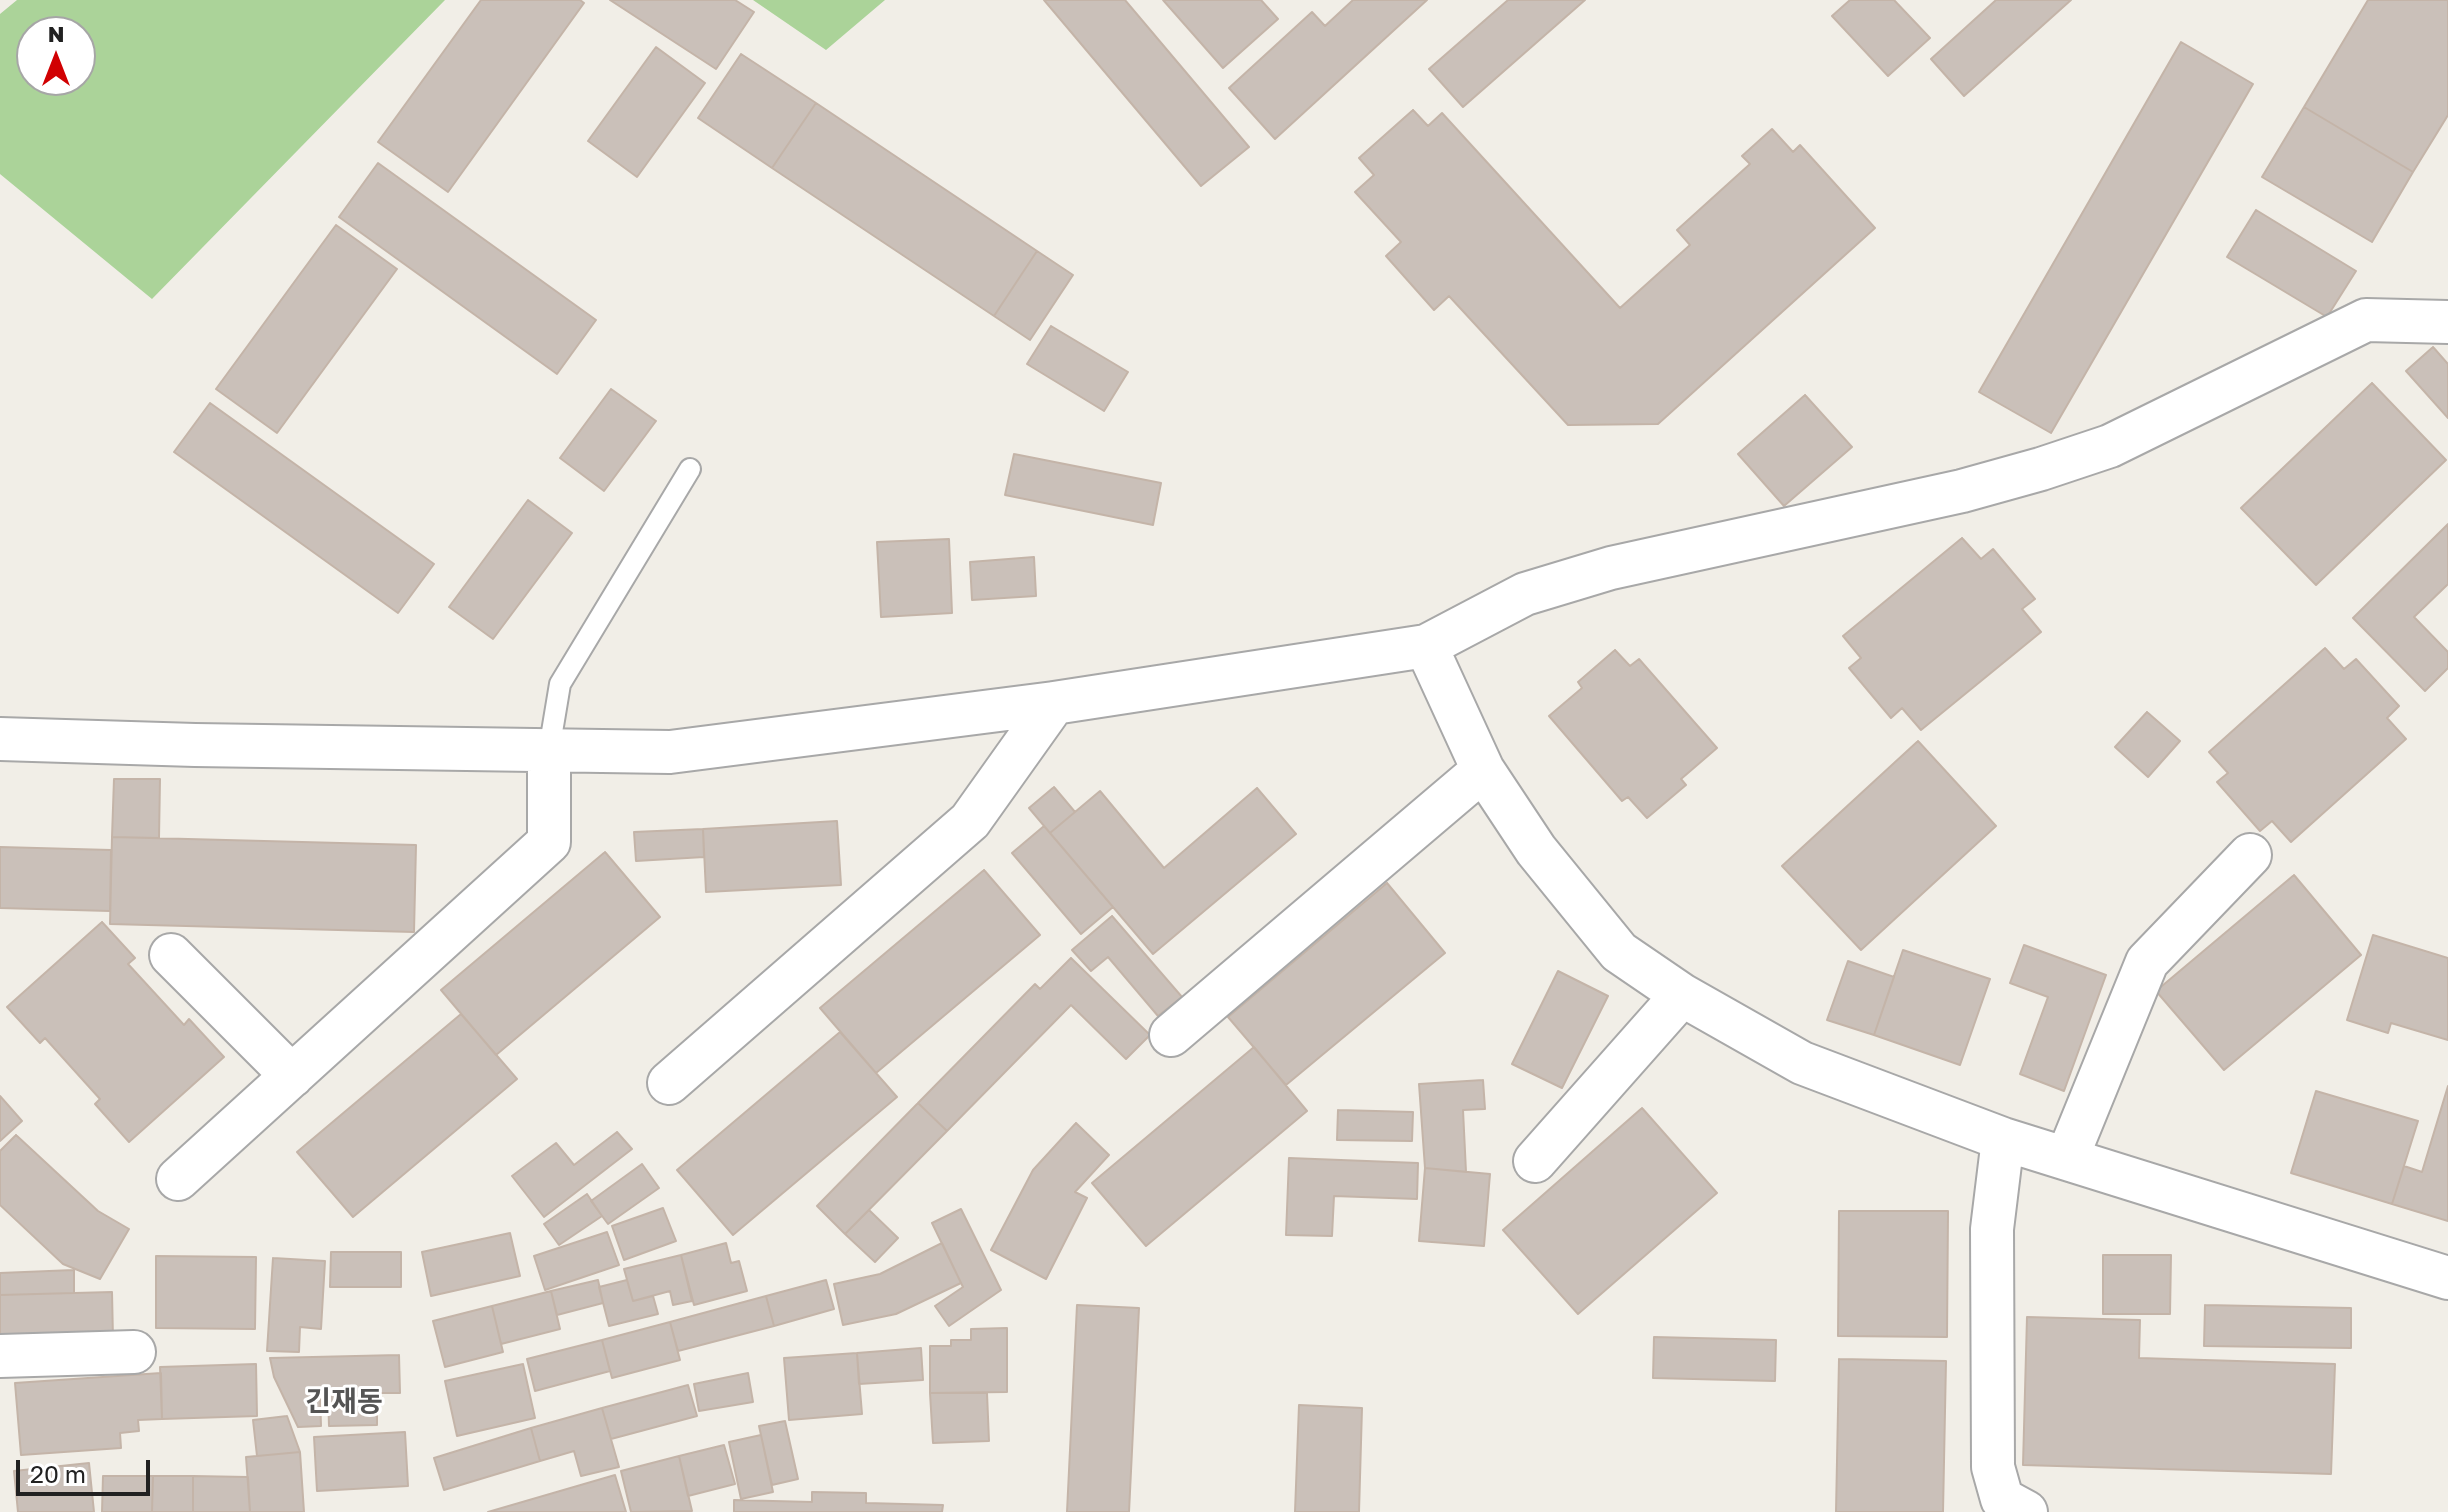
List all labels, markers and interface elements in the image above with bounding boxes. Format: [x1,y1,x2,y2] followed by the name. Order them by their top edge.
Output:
[16,16,96,96] north arrow
[48,20,64,47] text: N
[305,1385,383,1419] district label: 긴재동
[20,1444,154,1494] scale bar
[30,1459,86,1488] text: 20 m

